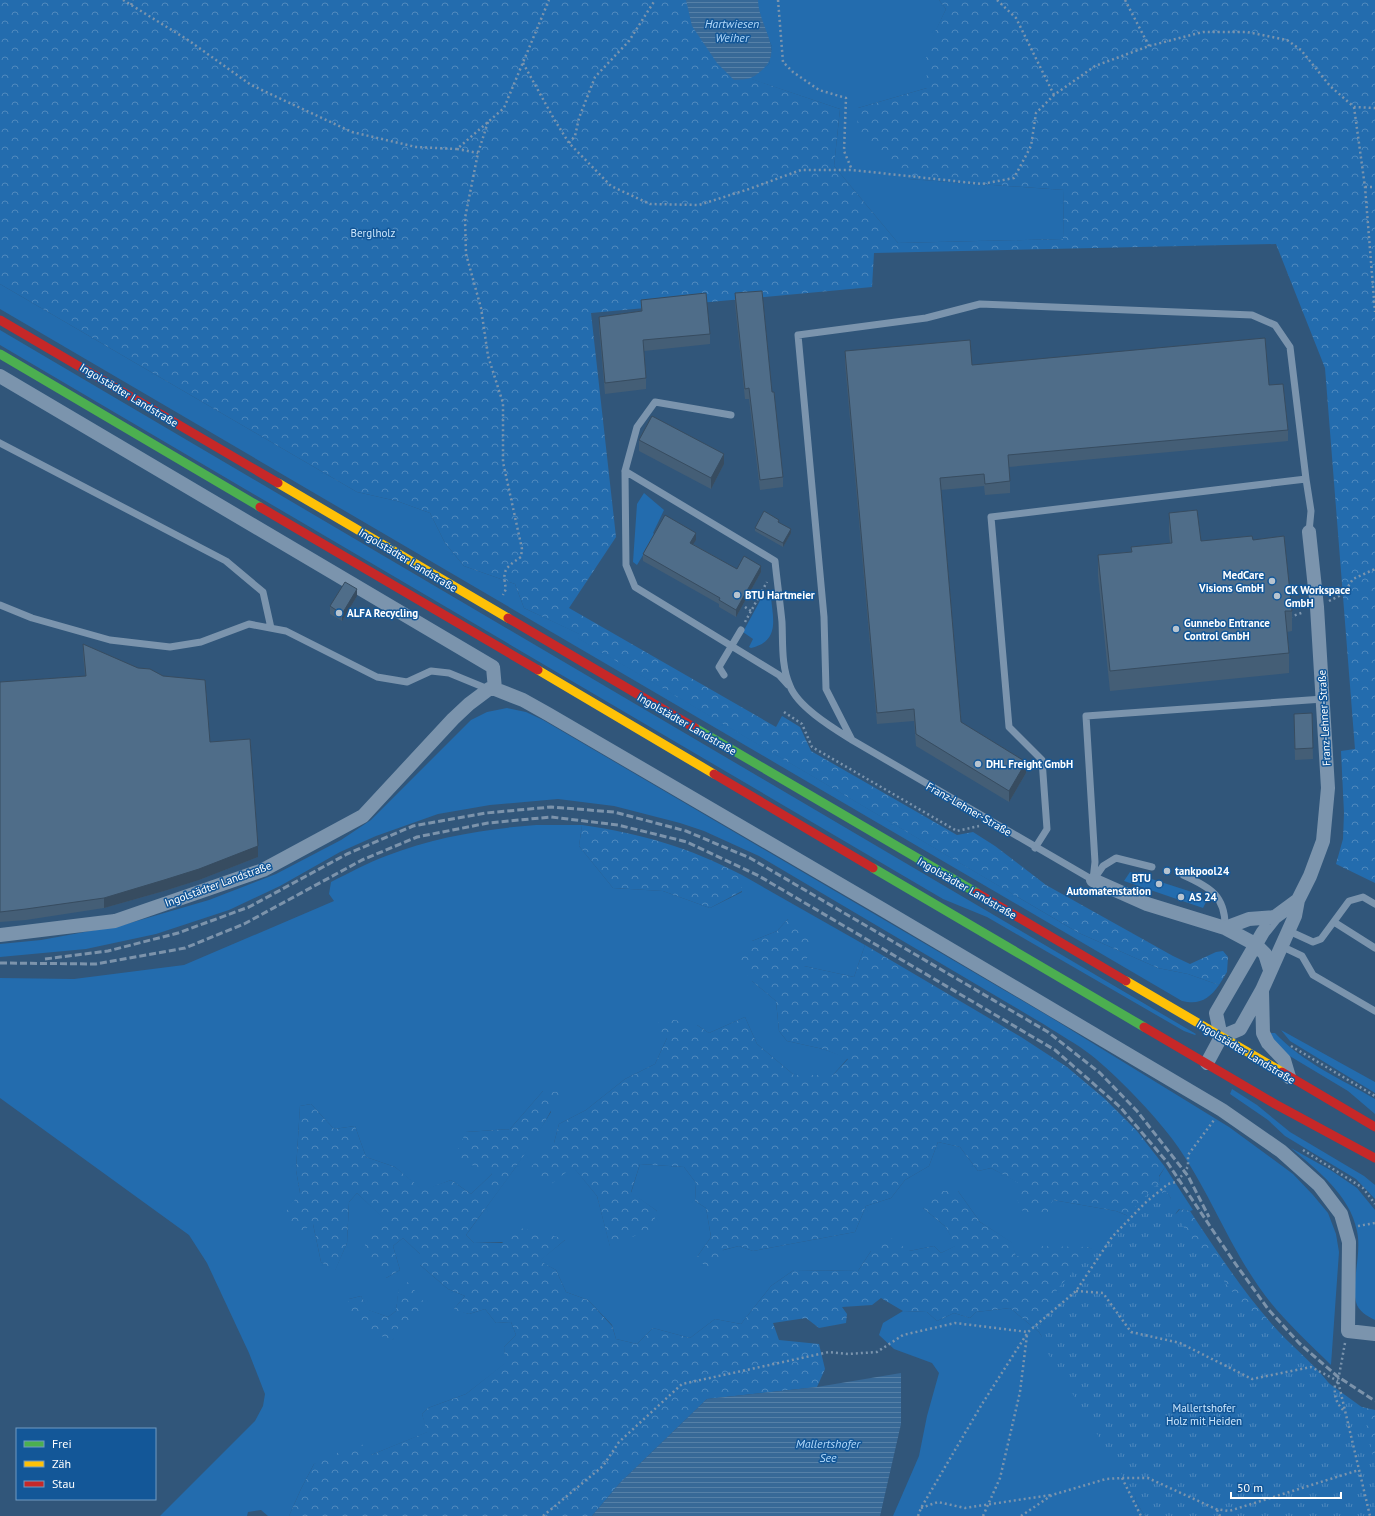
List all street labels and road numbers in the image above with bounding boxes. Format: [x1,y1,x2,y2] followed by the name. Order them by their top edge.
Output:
[77,360,181,430] street label: Ingolstädter Landstraße
[356,525,460,595] street label: Ingolstädter Landstraße
[1314,669,1334,766] street label: Franz-Lehner-Straße
[635,690,740,758] street label: Ingolstädter Landstraße
[924,779,1014,839] street label: Franz-Lehner-Straße
[915,854,1020,922] street label: Ingolstädter Landstraße
[163,858,274,910] street label: Ingolstädter Landstraße
[1194,1017,1298,1087] street label: Ingolstädter Landstraße

